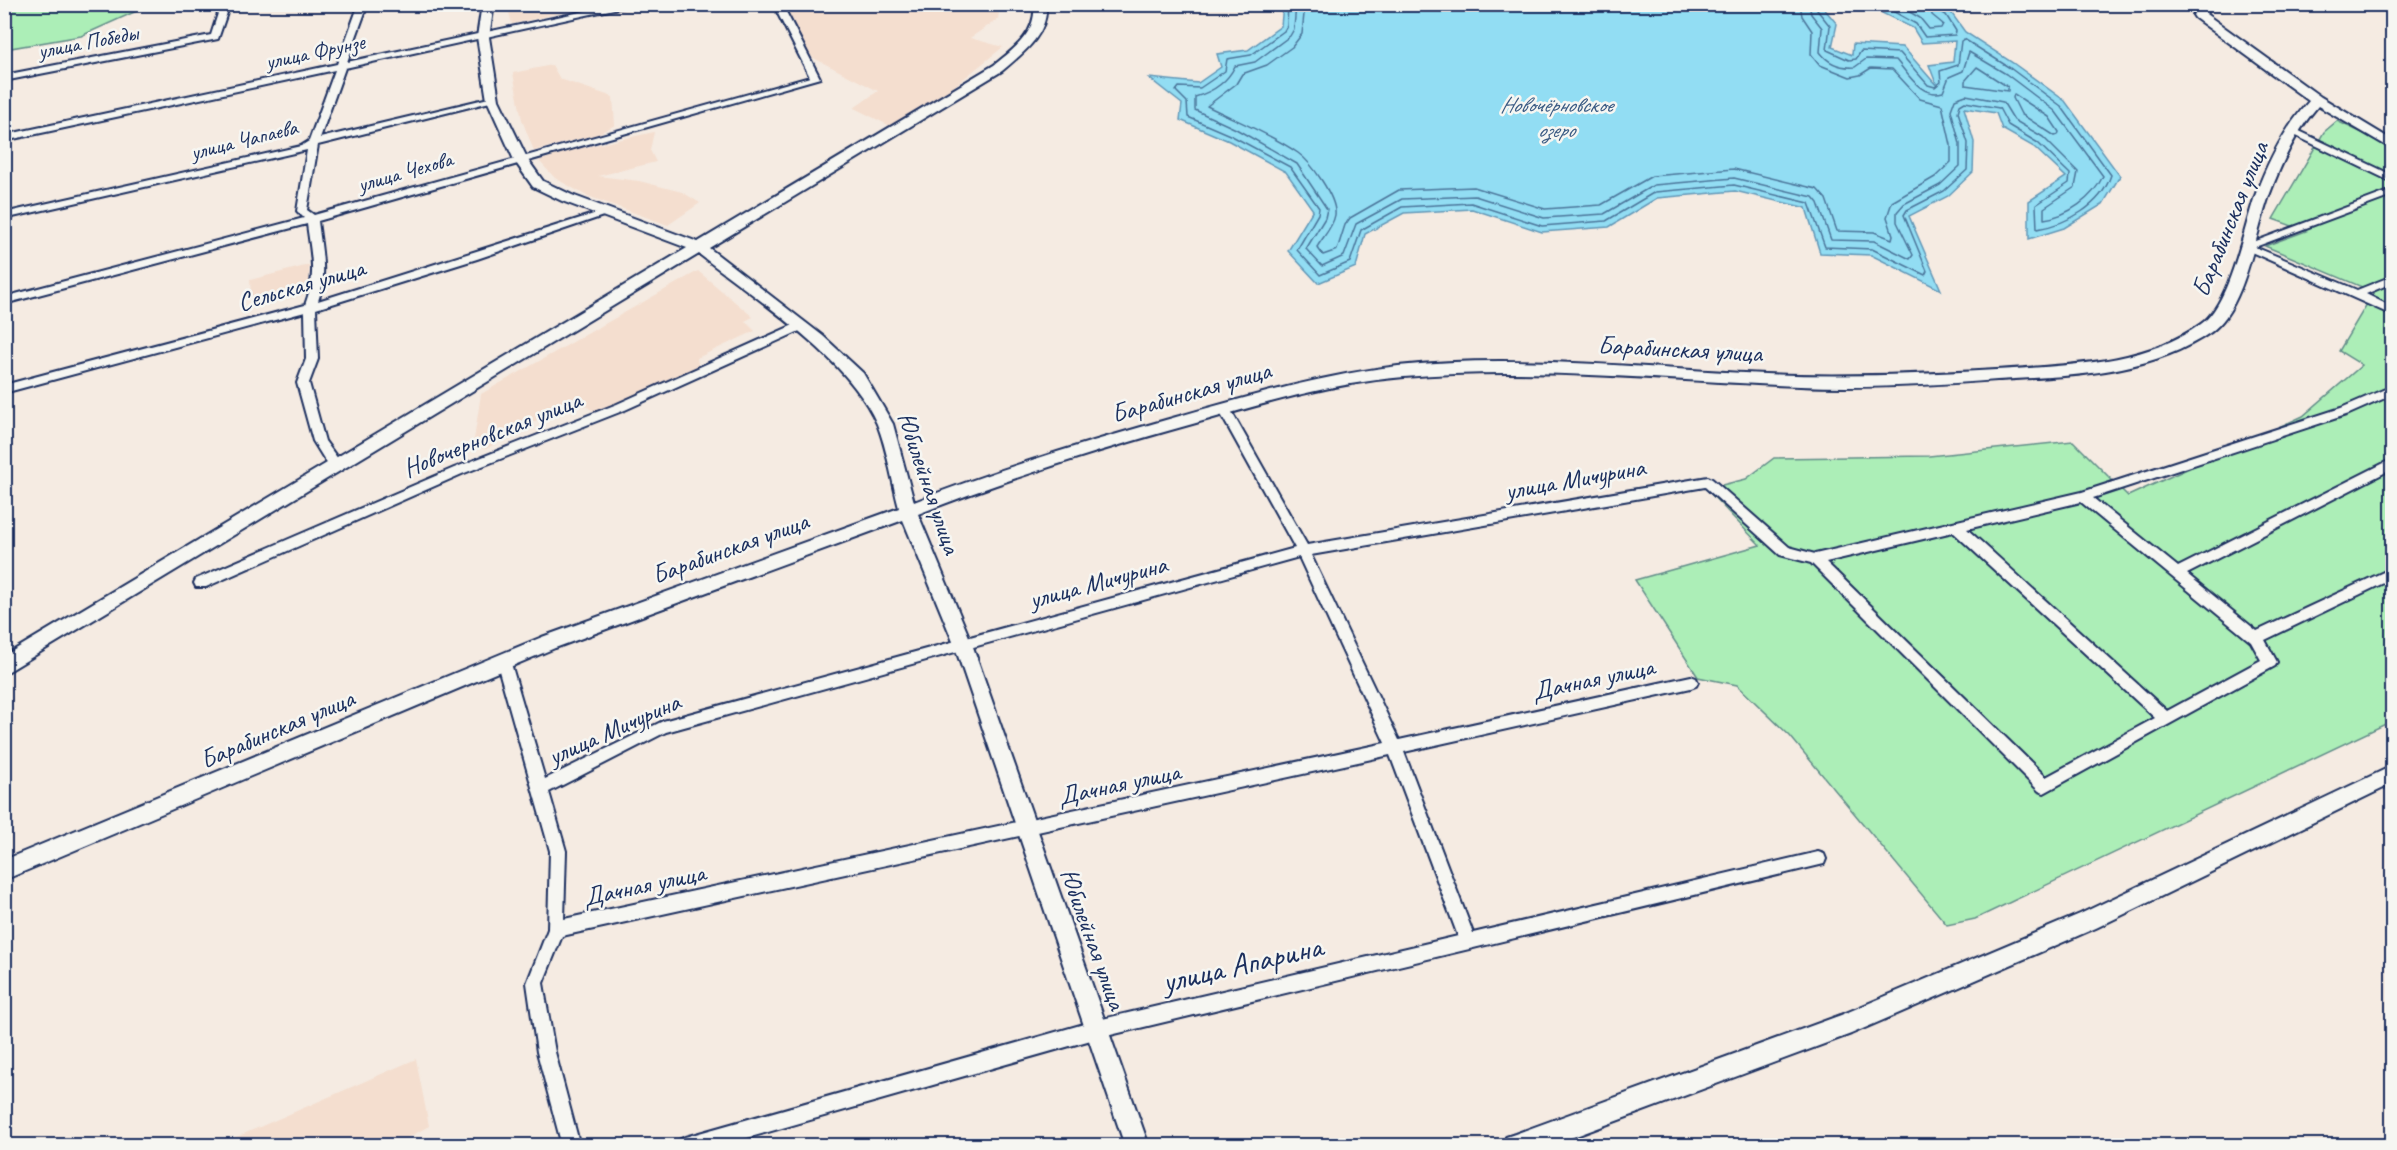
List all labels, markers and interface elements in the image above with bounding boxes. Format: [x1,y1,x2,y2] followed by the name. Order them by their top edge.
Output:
[34,18,143,66] street label: улица Победы
[261,27,369,77] street label: улица Фрунзе
[1500,91,1615,144] water label: Новочёрновское озеро
[186,113,302,167] street label: улица Чапаева
[2184,135,2277,301] street label: Барабинская улица
[352,145,457,199] street label: улица Чехова
[234,250,371,319] street label: Сельская улица
[1597,328,1765,370] street label: Барабинская улица
[1107,353,1276,431] street label: Барабинская улица
[398,382,588,485] street label: Новочерновская улица
[889,408,969,560] street label: Юбилейная улица
[1501,450,1649,508] street label: улица Мичурина
[647,504,814,592] street label: Барабинская улица
[1024,547,1172,617] street label: улица Мичурина
[1529,649,1659,708] street label: Дачная улица
[195,681,361,776] street label: Барабинская улица
[541,685,687,774] street label: улица Мичурина
[1055,754,1185,813] street label: Дачная улица
[580,855,710,914] street label: Дачная улица
[1052,864,1134,1015] street label: Юбилейная улица
[1156,925,1329,1003] street label: улица Апарина

